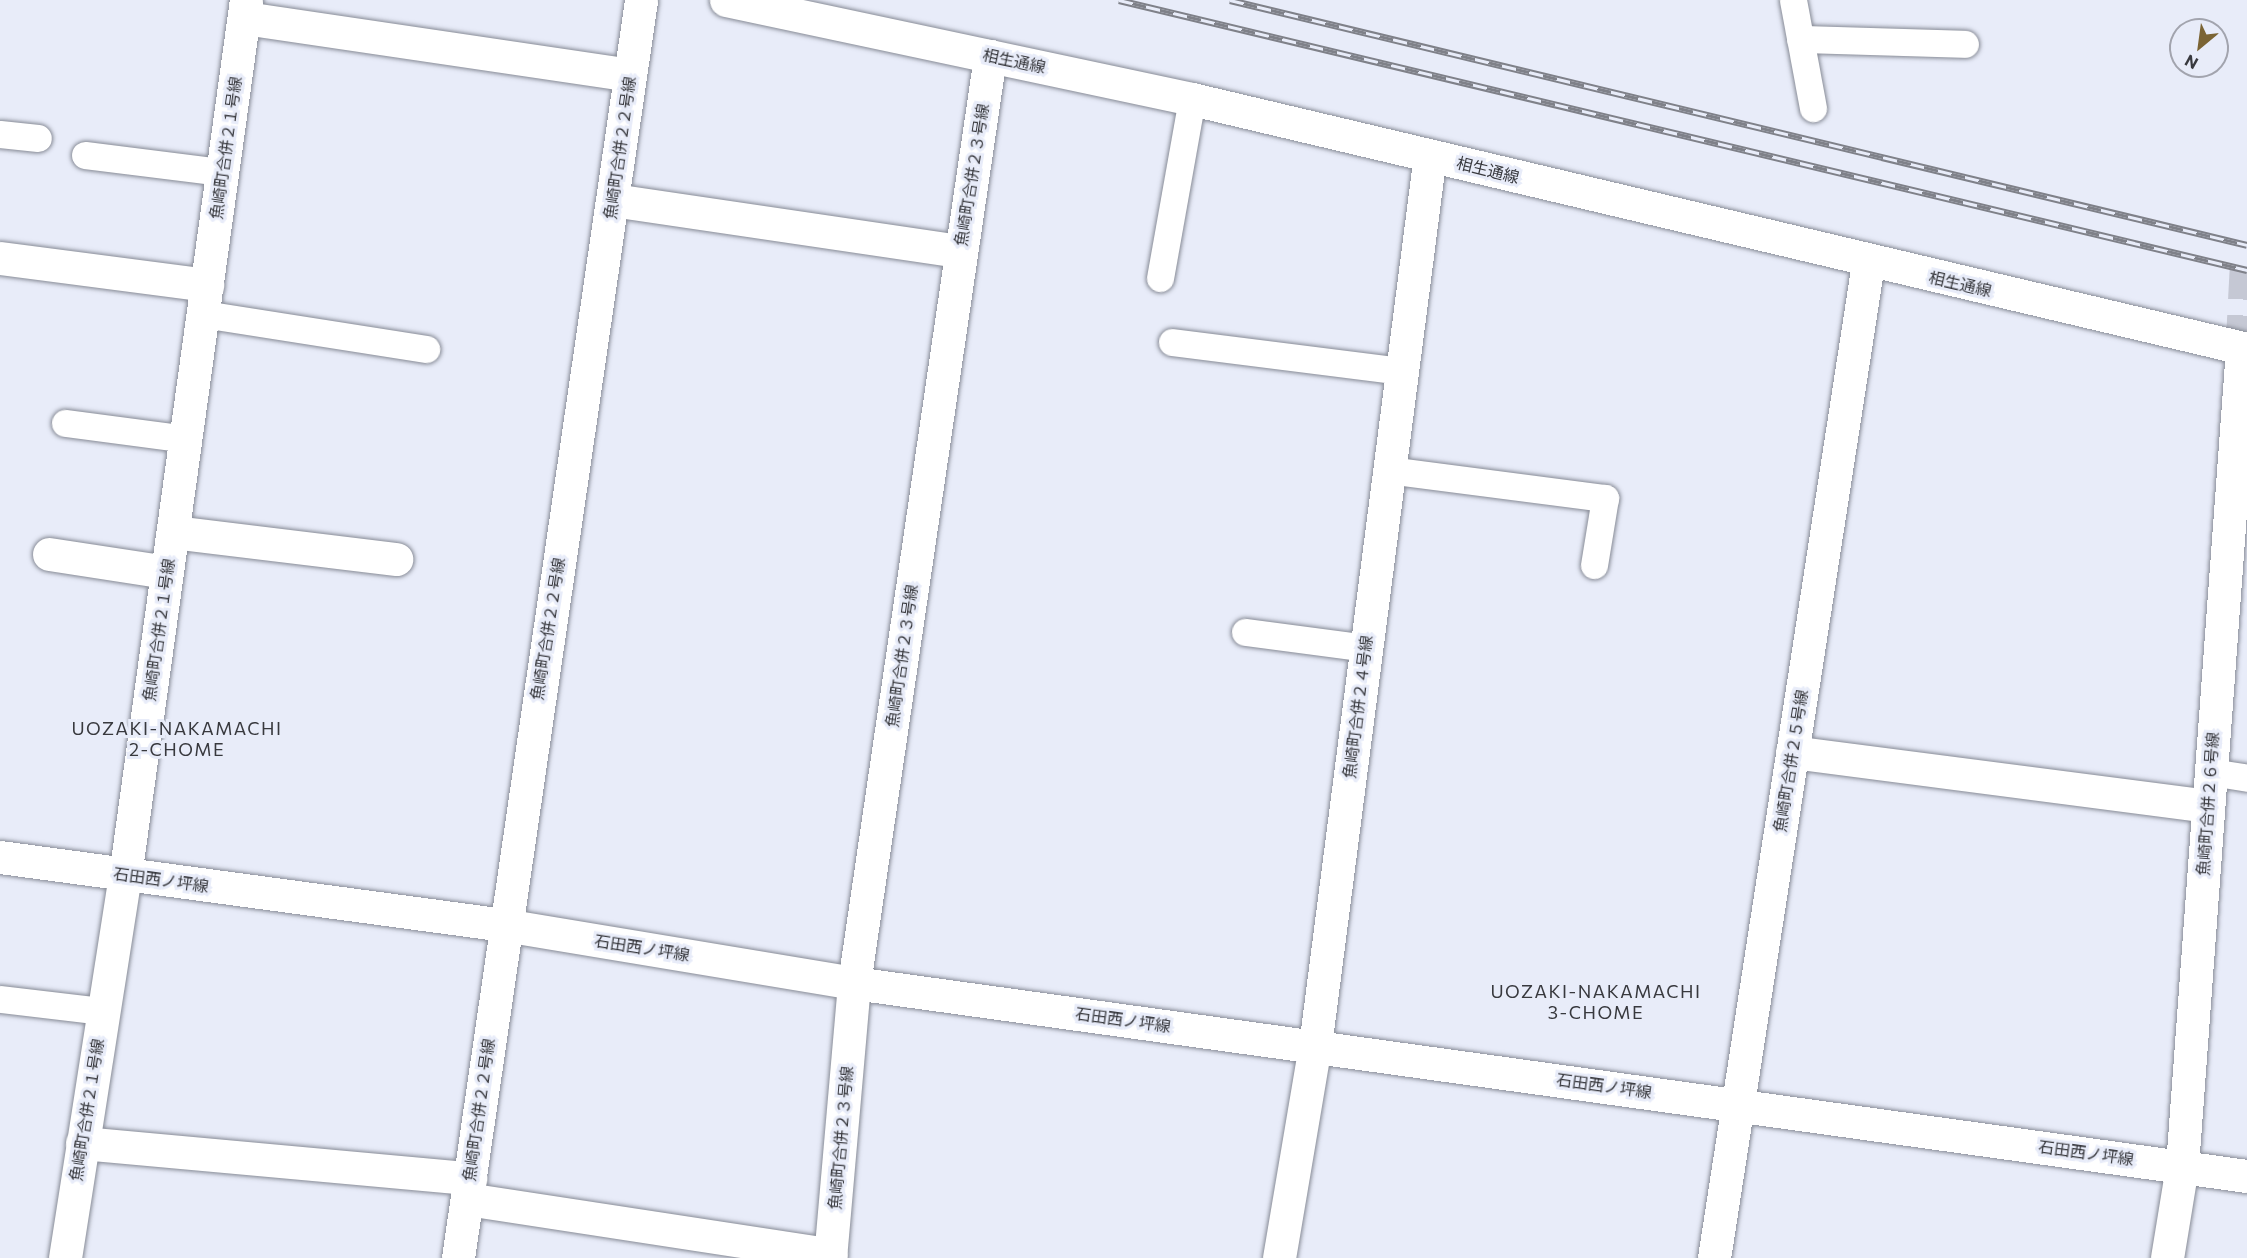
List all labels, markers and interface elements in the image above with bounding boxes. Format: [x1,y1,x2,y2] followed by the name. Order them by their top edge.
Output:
[2169,18,2229,78] north arrow
[981,45,1047,77] street label: 相生通線
[2181,51,2201,74] text: N
[206,75,246,221] street label: 魚崎町合併２１号線
[600,75,640,221] street label: 魚崎町合併２２号線
[951,102,993,248] street label: 魚崎町合併２３号線
[1455,153,1521,187] street label: 相生通線
[1927,267,1993,301] street label: 相生通線
[527,556,569,702] street label: 魚崎町合併２２号線
[139,557,179,703] street label: 魚崎町合併２１号線
[882,583,922,729] street label: 魚崎町合併２３号線
[1340,634,1376,780] street label: 魚崎町合併２４号線
[1770,688,1812,834] street label: 魚崎町合併２５号線
[71,718,283,760] district label: UOZAKI-NAKAMACHI 2-CHOME
[2193,732,2223,876] street label: 魚崎町合併２６号線
[112,864,210,896] street label: 石田西ノ坪線
[593,931,691,965] street label: 石田西ノ坪線
[1490,981,1702,1024] district label: UOZAKI-NAKAMACHI 3-CHOME
[1074,1004,1172,1036] street label: 石田西ノ坪線
[66,1037,108,1183] street label: 魚崎町合併２１号線
[459,1037,499,1183] street label: 魚崎町合併２２号線
[825,1065,857,1211] street label: 魚崎町合併２３号線
[1555,1070,1653,1102] street label: 石田西ノ坪線
[2037,1137,2135,1169] street label: 石田西ノ坪線

